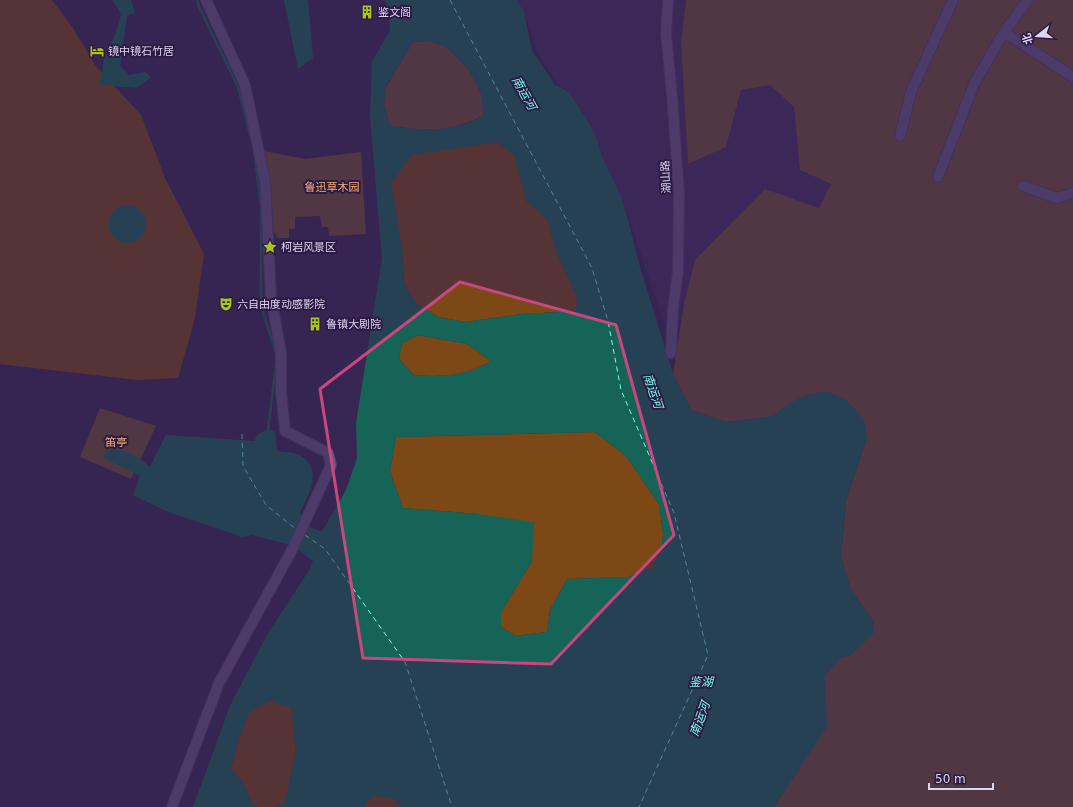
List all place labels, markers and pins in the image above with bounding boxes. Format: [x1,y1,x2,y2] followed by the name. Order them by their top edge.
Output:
[359,4,375,20] building icon: 鉴文阁
[378,6,411,19] place label: 鉴文阁
[89,43,105,59] hotel icon: 镜中镜石竹居
[108,45,174,58] place label: 镜中镜石竹居
[262,239,278,255] place icon: 柯岩风景区
[281,241,336,254] place label: 柯岩风景区
[218,296,234,312] theatre icon: 六自由度动感影院
[237,298,325,311] place label: 六自由度动感影院
[307,316,323,332] building icon: 鲁镇大剧院
[326,318,381,331] place label: 鲁镇大剧院

